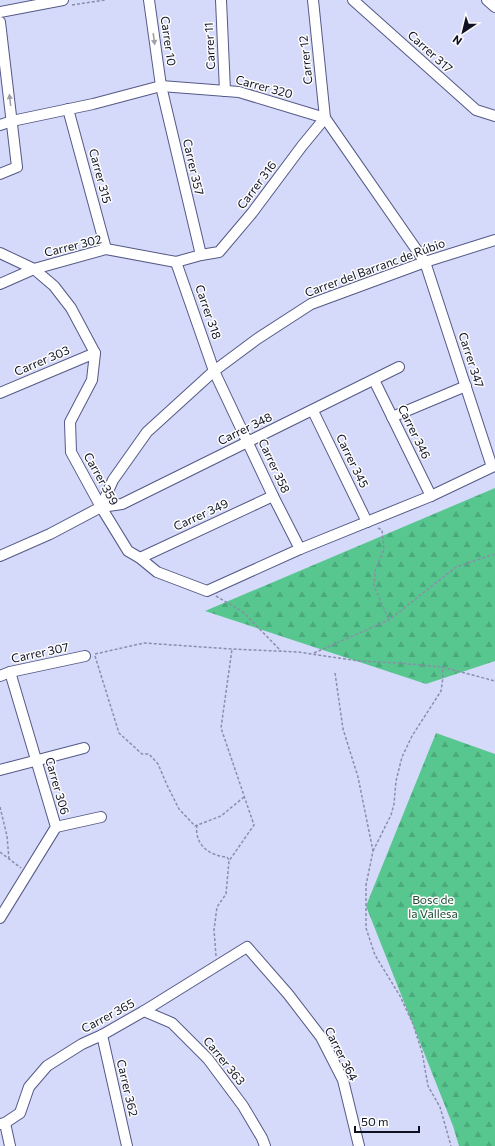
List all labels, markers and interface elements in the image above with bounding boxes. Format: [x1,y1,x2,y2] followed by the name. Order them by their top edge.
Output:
[443,12,483,52] north arrow
[159,15,179,67] street label: Carrer 10
[201,22,217,70] street label: Carrer 11
[405,27,456,75] street label: Carrer 317
[151,33,158,45] one-way arrow
[450,33,464,48] text: N
[295,35,315,85] street label: Carrer 12
[234,72,295,100] street label: Carrer 320
[6,94,13,106] one-way arrow
[181,137,207,196] street label: Carrer 357
[87,147,115,205] street label: Carrer 315
[234,158,279,211] street label: Carrer 316
[43,231,103,259] street label: Carrer 302
[303,235,447,299] street label: Carrer del Barranc de Rúbio
[193,283,225,341] street label: Carrer 318
[456,330,487,389] street label: Carrer 347
[12,342,72,378] street label: Carrer 303
[396,402,434,461] street label: Carrer 346
[215,409,274,447] street label: Carrer 348
[334,431,372,490] street label: Carrer 345
[256,436,294,495] street label: Carrer 358
[82,450,122,507] street label: Carrer 359
[171,495,230,533] street label: Carrer 349
[10,639,70,665] street label: Carrer 307
[43,755,73,816] street label: Carrer 306
[408,892,458,920] park label: Bosc de la Vallesa
[78,995,137,1035] street label: Carrer 365
[322,1024,361,1083] street label: Carrer 364
[201,1033,249,1088] street label: Carrer 363
[115,1058,141,1118] street label: Carrer 362
[355,1108,419,1134] scale bar
[361,1114,389,1128] text: 50 m

